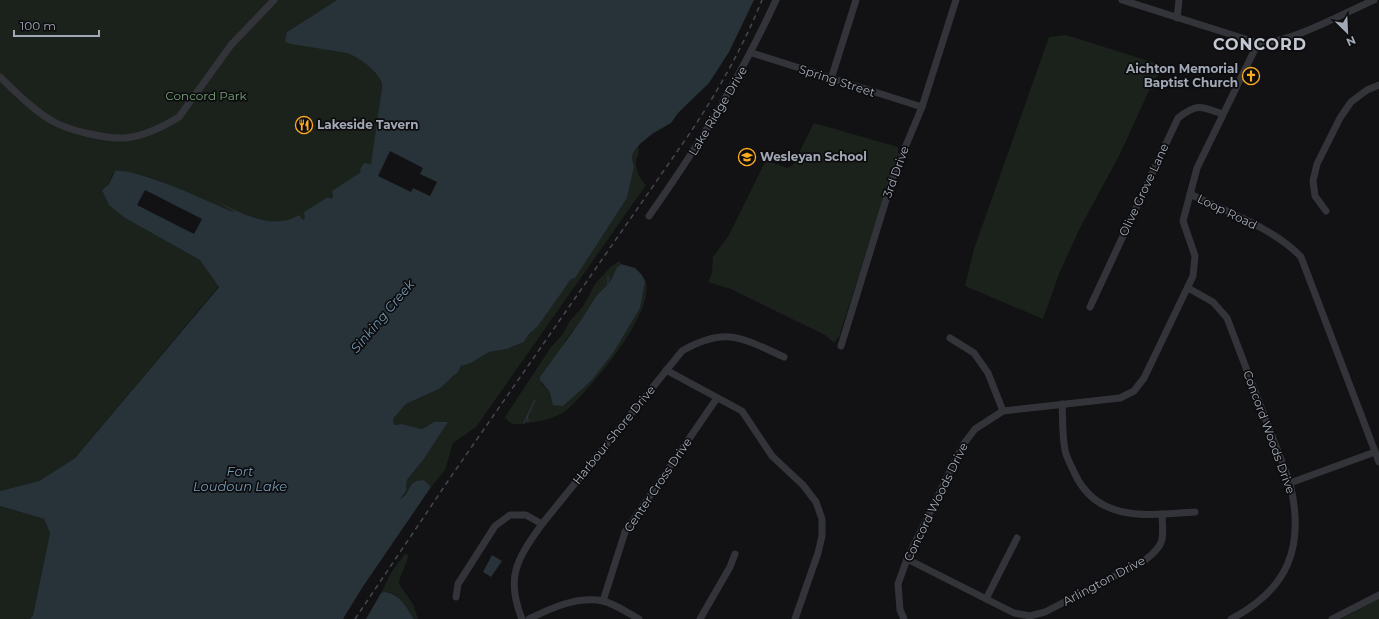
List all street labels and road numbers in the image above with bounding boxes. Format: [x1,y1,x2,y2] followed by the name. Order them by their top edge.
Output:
[797,61,877,100] street label: Spring Street
[685,63,750,158] street label: Lake Ridge Drive
[1115,141,1172,239] street label: Olive Grove Lane
[879,144,912,200] street label: 3rd Drive
[1195,191,1260,232] street label: Loop Road
[1240,368,1299,496] street label: Concord Woods Drive
[569,382,658,487] street label: Harbour Shore Drive
[620,435,695,535] street label: Center Cross Drive
[900,440,971,564] street label: Concord Woods Drive
[1060,553,1147,609] street label: Arlington Drive

